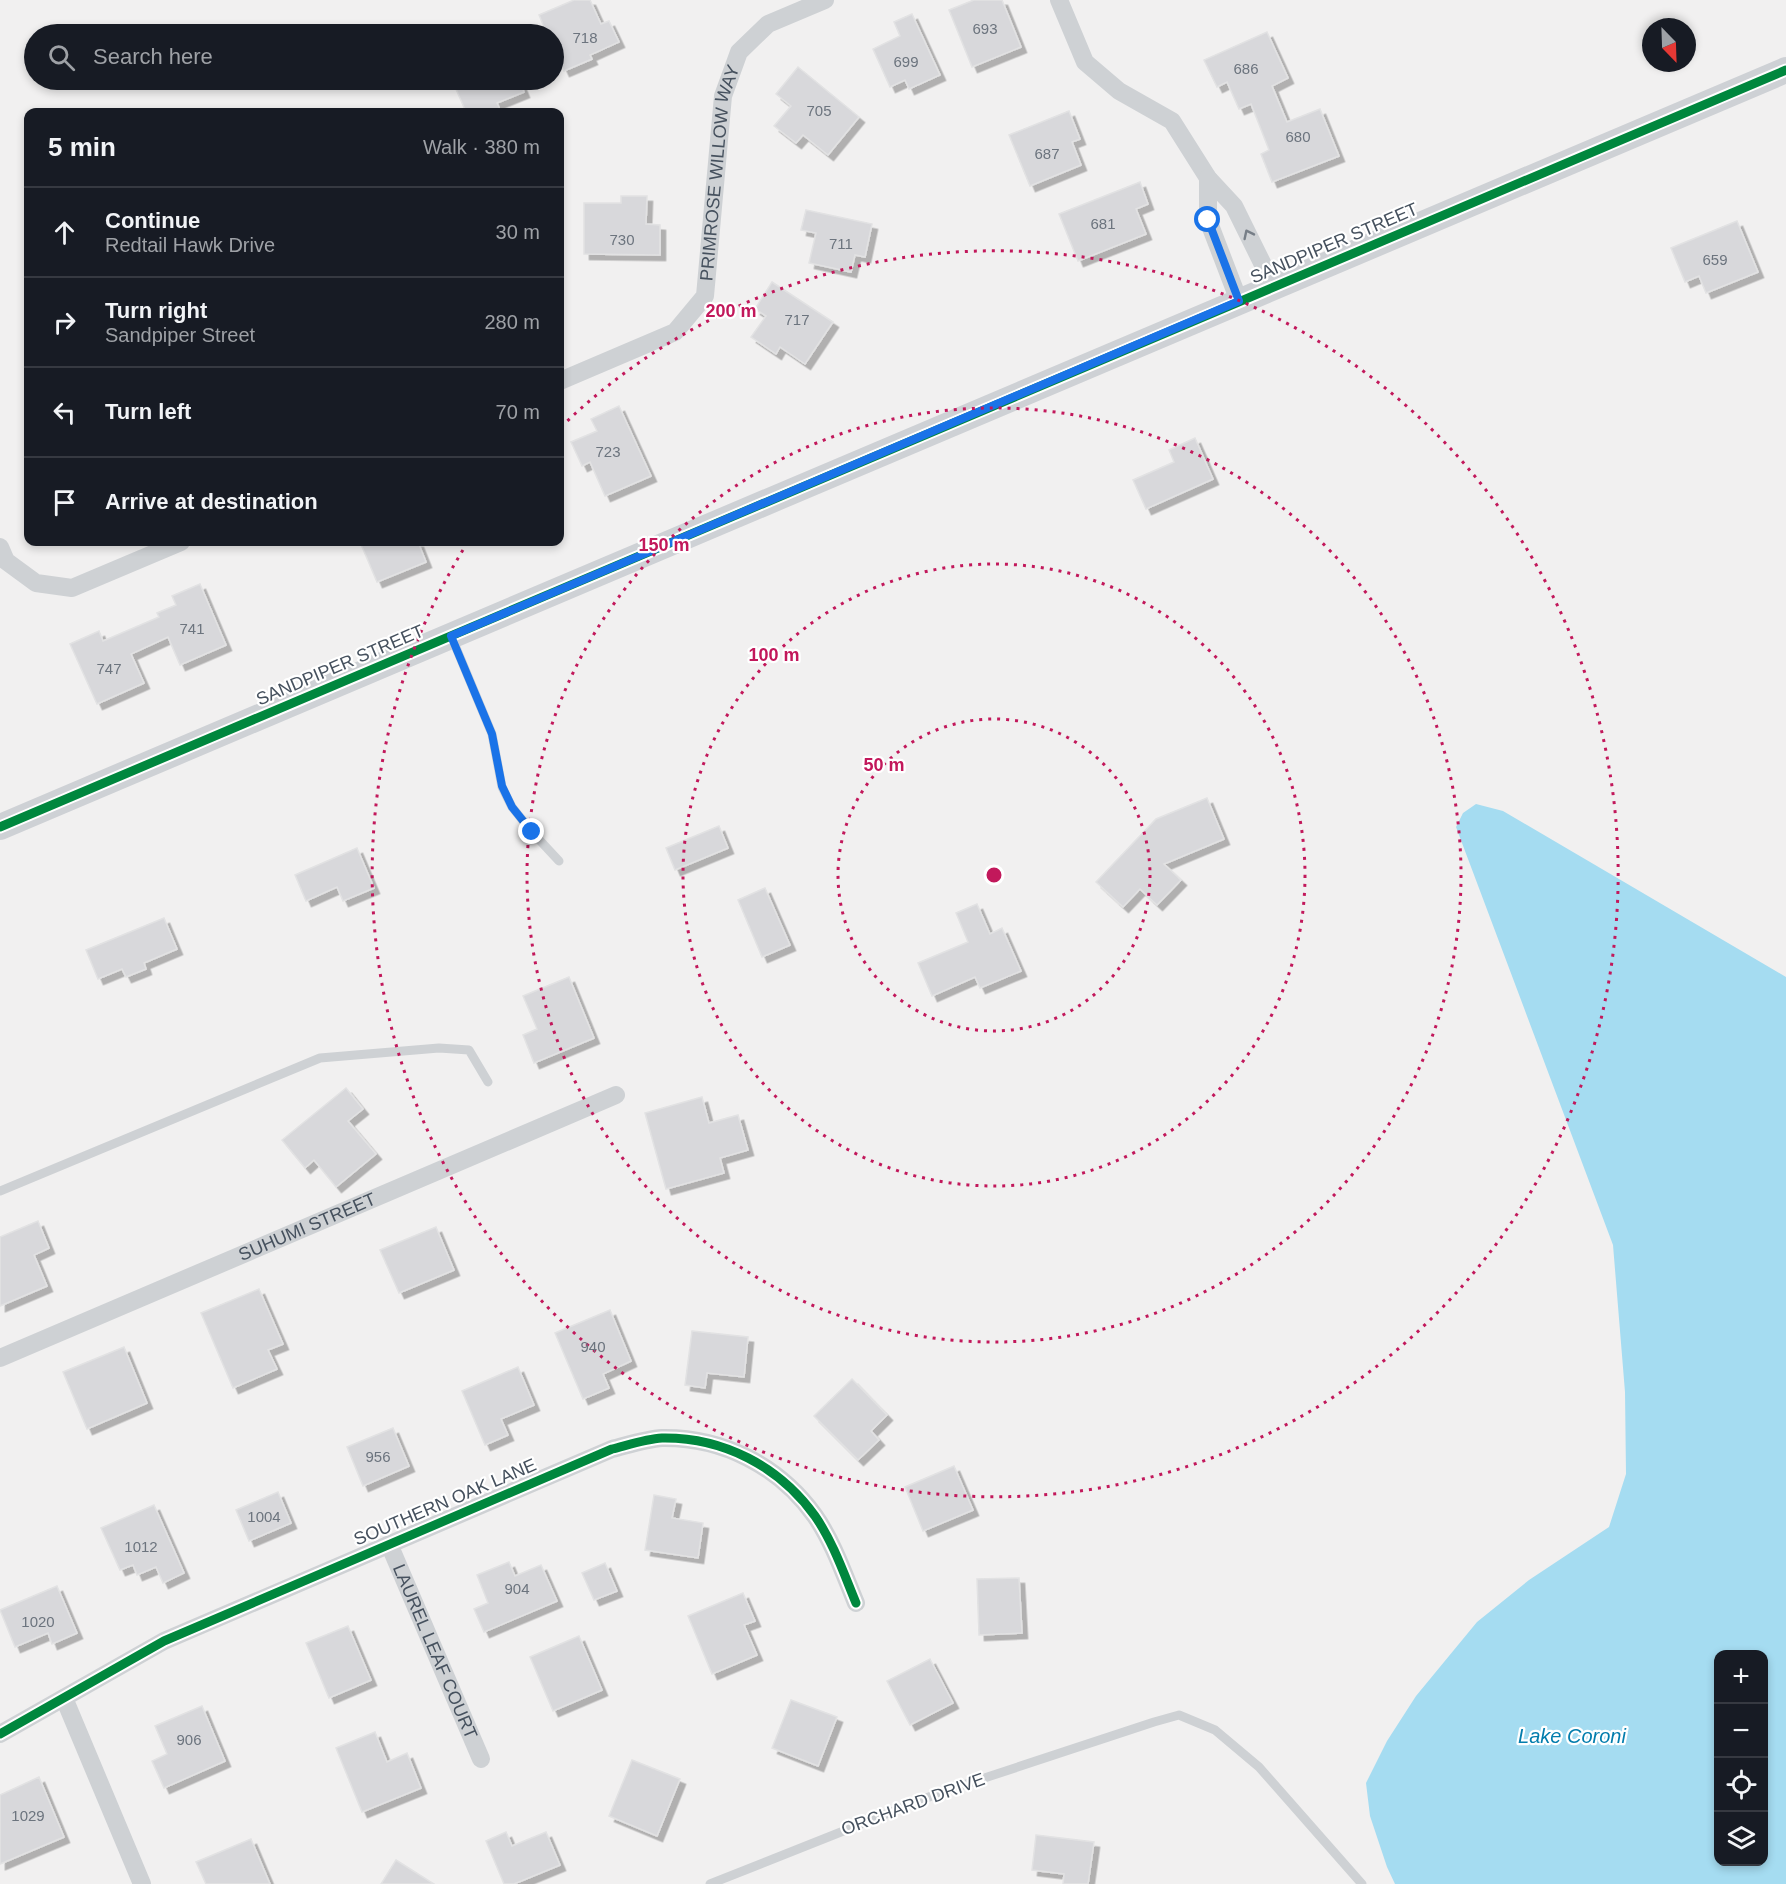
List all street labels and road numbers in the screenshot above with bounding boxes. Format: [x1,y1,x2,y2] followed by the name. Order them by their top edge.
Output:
[696,62,743,282] street label: PRIMROSE WILLOW WAY
[1247,199,1421,287] street label: SANDPIPER STREET
[253,621,427,709] street label: SANDPIPER STREET
[236,1189,379,1265] street label: SUHUMI STREET
[351,1454,539,1550] street label: SOUTHERN OAK LANE
[389,1561,481,1742] street label: LAUREL LEAF COURT
[839,1769,987,1839] street label: ORCHARD DRIVE

